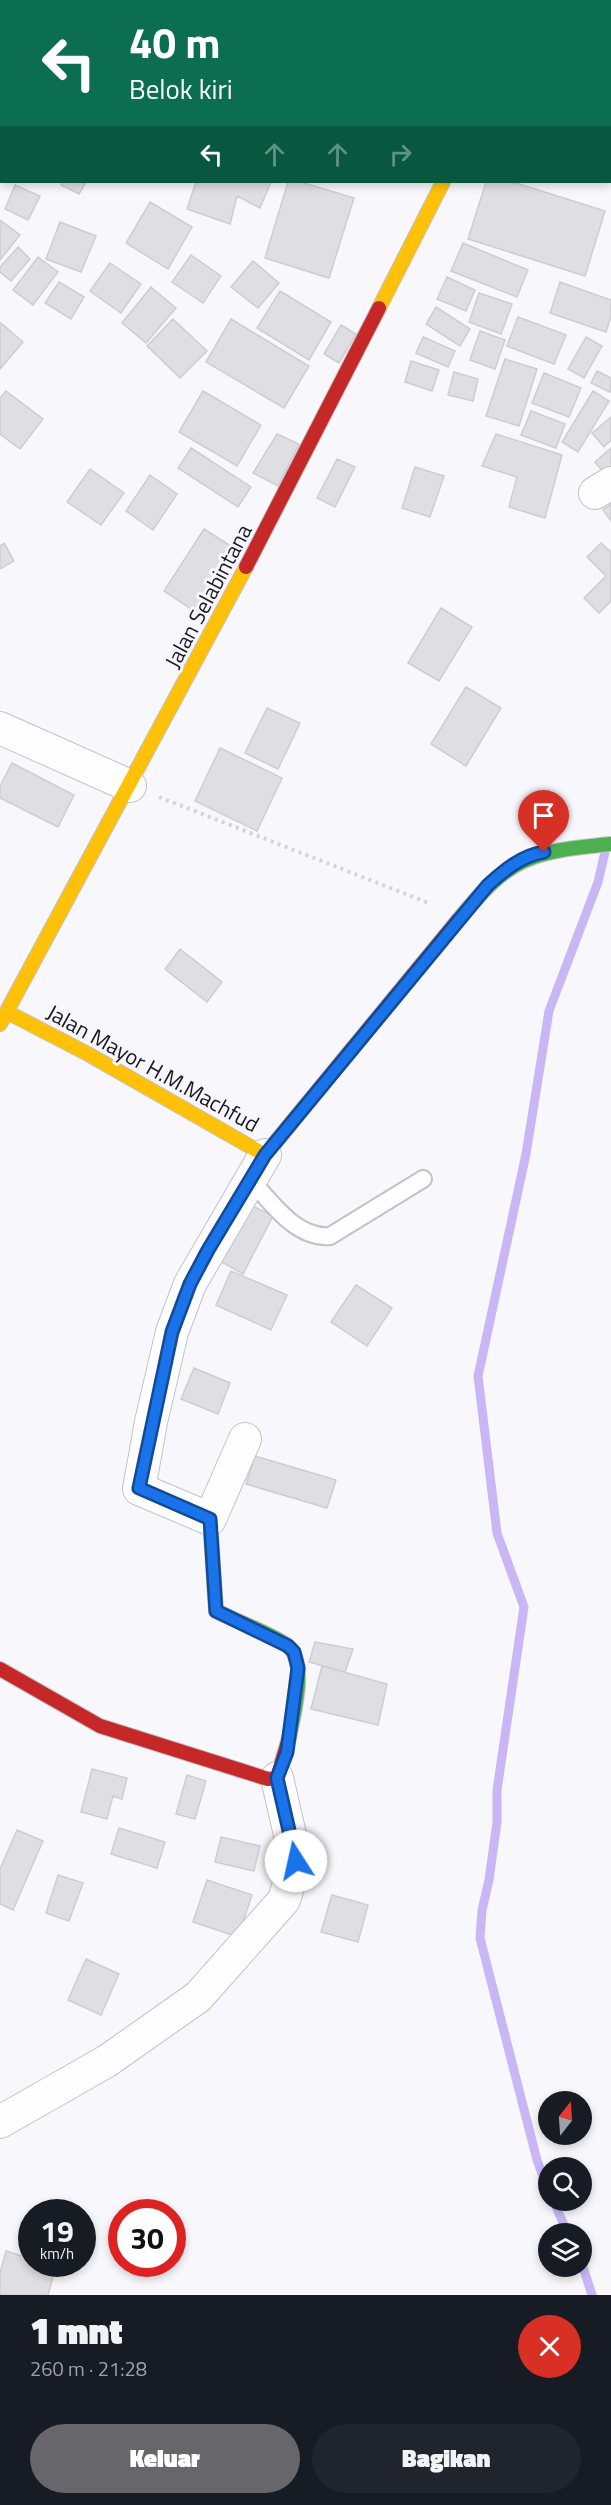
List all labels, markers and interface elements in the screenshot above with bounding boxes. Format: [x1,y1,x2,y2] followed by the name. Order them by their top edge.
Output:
[129,10,221,74] text: 40 m
[30,24,108,102] icon: left
[129,68,233,109] text: Belok kiri
[195,138,228,171] icon: left
[258,138,291,171] icon: ahead
[321,138,354,171] icon: ahead
[384,138,417,171] icon: right
[156,518,260,674] street label: Jalan Selabintana
[518,790,569,852] pin
[527,799,560,832] icon: arrive
[41,995,265,1141] street label: Jalan Mayor H.M.Machfud
[264,1829,328,1893] position arrow
[538,2091,592,2145] north arrow
[538,2091,592,2277] map controls
[538,2157,592,2211] button: search
[108,2199,186,2277] speed limit sign: 30
[40,2208,74,2254] text: 19
[538,2223,592,2277] button: layers
[40,2242,74,2265] text: km/h
[30,2303,123,2358] text: 1 mnt
[518,2315,581,2378] button: close
[30,2353,147,2384] text: 260 m · 21:28
[30,2424,300,2493] button: Keluar
[312,2424,581,2493] button: Bagikan

